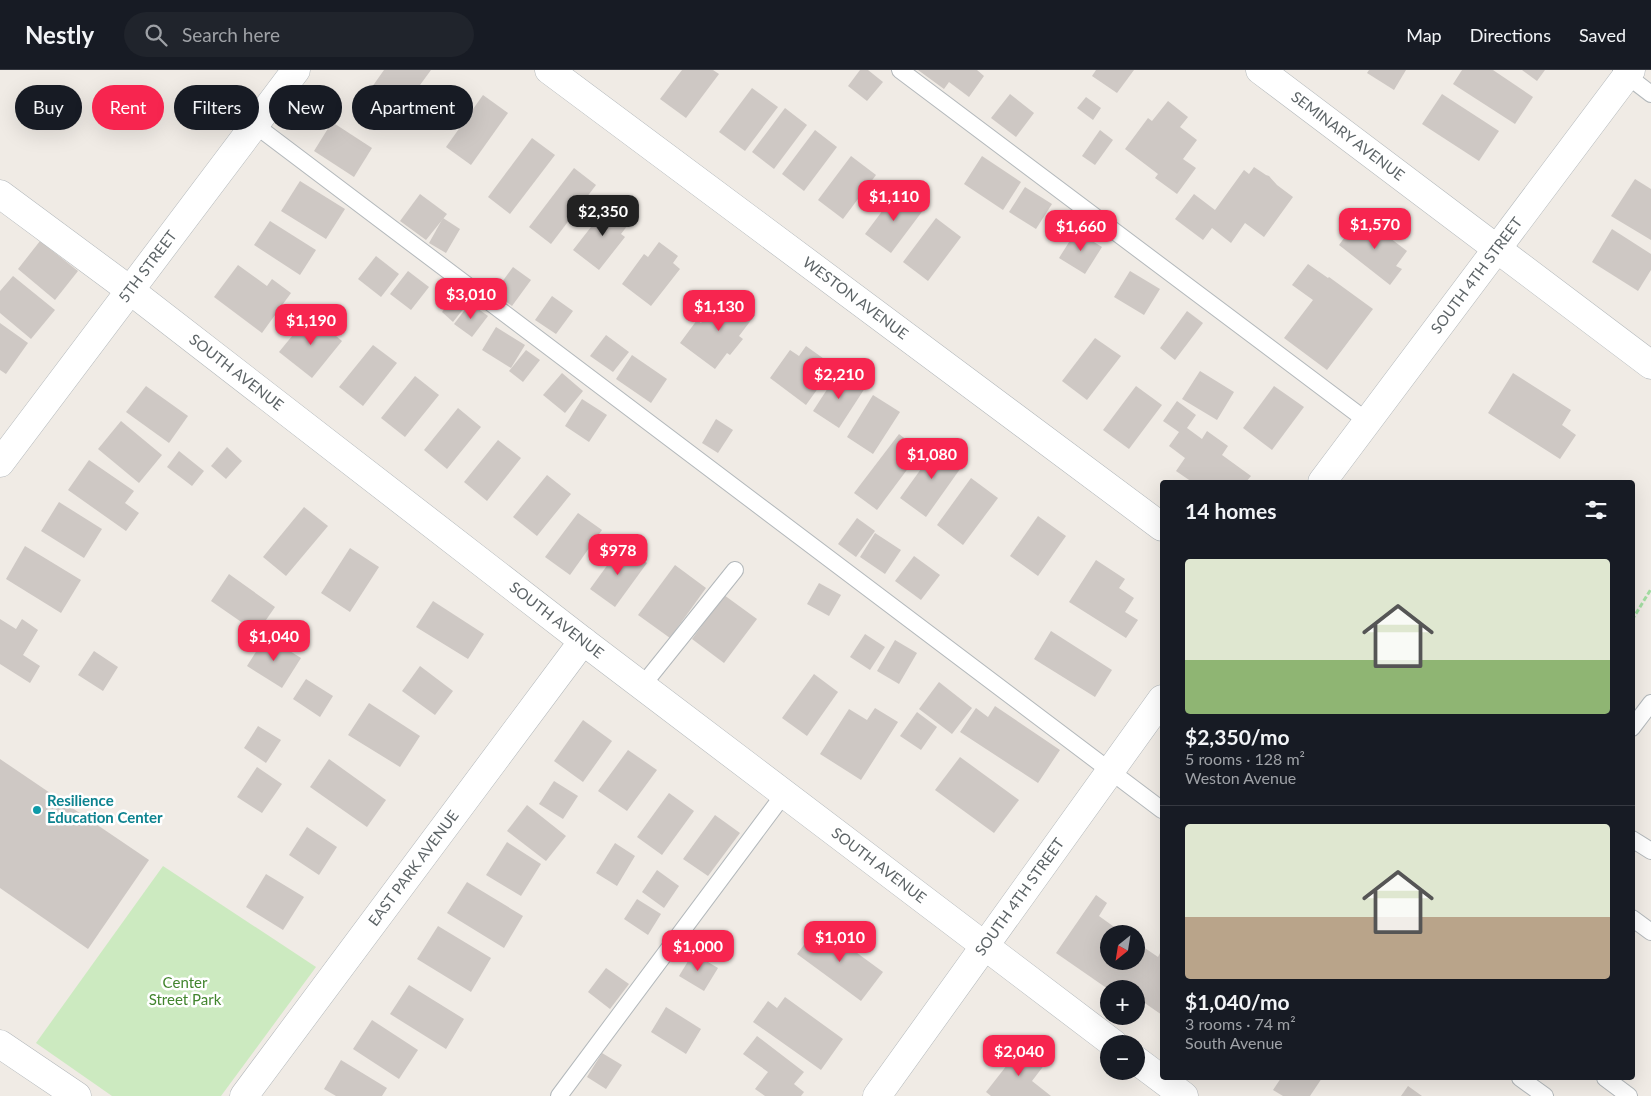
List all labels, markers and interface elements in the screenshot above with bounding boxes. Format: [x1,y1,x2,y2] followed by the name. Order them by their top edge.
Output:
[124,12,474,57] search box
[25,20,94,49] text: Nestly
[142,21,170,49] icon: search
[182,23,280,46] text: Search here
[1406,24,1442,46] text: Map
[1470,24,1551,46] text: Directions
[1579,24,1626,46] text: Saved
[15,85,82,130] chip: Buy
[92,85,164,130] chip: Rent
[174,85,259,130] chip: Filters
[269,85,342,130] chip: New
[352,85,473,130] chip: Apartment
[1288,87,1409,184] street label: SEMINARY AVENUE
[853,180,935,222] pin: $1,110
[869,186,919,205] text: $1,110
[562,194,644,237] pin: $2,350
[578,201,628,220] text: $2,350
[1334,208,1416,250] pin: $1,570
[1040,210,1122,252] pin: $1,660
[1427,213,1526,337] street label: SOUTH 4TH STREET
[1350,214,1400,233] text: $1,570
[1056,216,1106,235] text: $1,660
[114,226,180,305] street label: 5TH STREET
[800,252,912,343] street label: WESTON AVENUE
[430,278,512,320] pin: $3,010
[446,284,496,303] text: $3,010
[678,290,760,332] pin: $1,130
[694,296,744,315] text: $1,130
[270,304,352,346] pin: $1,190
[286,310,336,329] text: $1,190
[186,330,287,414] street label: SOUTH AVENUE
[798,358,880,400] pin: $2,210
[814,364,864,383] text: $2,210
[891,438,973,480] pin: $1,080
[907,444,957,463] text: $1,080
[1582,496,1610,524] icon: filters
[1185,498,1276,523] text: 14 homes
[588,534,648,576] pin: $978
[599,540,637,559] text: $978
[506,578,608,662] street label: SOUTH AVENUE
[1353,591,1443,681] icon: home
[233,620,315,662] pin: $1,040
[249,626,299,645] text: $1,040
[1185,724,1290,749] text: $2,350/mo
[1185,749,1305,768] text: 5 rooms · 128 m²
[1185,768,1296,787] text: Weston Avenue
[47,791,163,826] place label: Resilience Education Center
[31,804,43,816] marker: Resilience Education Center
[364,806,462,929] street label: EAST PARK AVENUE
[828,823,930,906] street label: SOUTH AVENUE
[971,834,1068,959] street label: SOUTH 4TH STREET
[1353,857,1443,947] icon: home
[799,920,881,963] pin: $1,010
[1100,925,1145,970] north arrow
[1100,925,1145,1080] map controls
[815,927,865,946] text: $1,010
[657,930,739,972] pin: $1,000
[673,936,723,955] text: $1,000
[149,973,222,1008] park label: Center Street Park
[1100,980,1145,1025] button: +
[1185,989,1290,1014] text: $1,040/mo
[1185,1014,1296,1033] text: 3 rooms · 74 m²
[1185,1033,1283,1052] text: South Avenue
[978,1034,1060,1077] pin: $2,040
[1100,1035,1145,1080] button: −
[994,1041,1044,1060] text: $2,040

